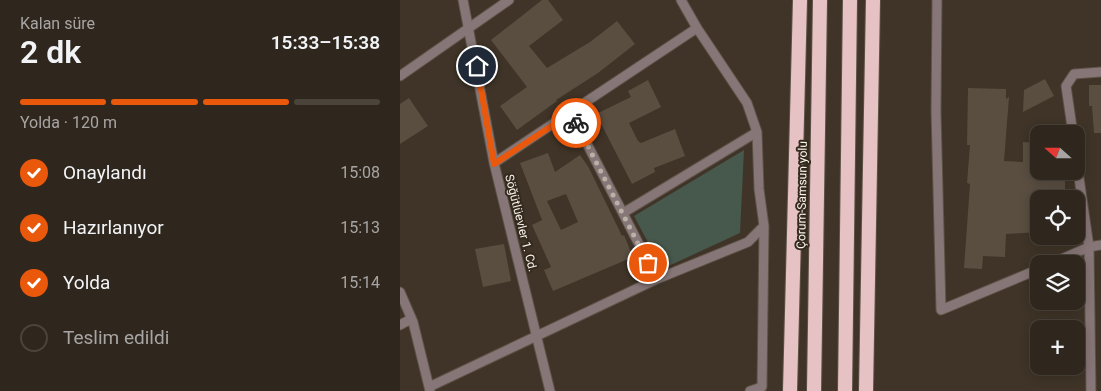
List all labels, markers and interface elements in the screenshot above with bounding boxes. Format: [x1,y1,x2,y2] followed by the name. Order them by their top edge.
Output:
[20,14,95,33] text: Kalan süre
[271,31,380,54] text: 15:33–15:38
[20,33,81,71] text: 2 dk
[456,45,498,87] pin
[463,52,491,80] icon: home
[551,98,601,148] courier
[562,109,590,137] icon: bike
[20,113,117,132] text: Yolda · 120 m
[1030,125,1085,180] north arrow
[1030,125,1085,375] map controls
[794,141,810,249] street label: Çorum-Samsun yolu
[20,159,48,187] icon: check
[63,161,147,184] text: Onaylandı
[340,163,380,182] text: 15:08
[502,173,540,273] street label: Söğütlüevler 1. Cd.
[1030,190,1085,245] button: locate
[20,214,48,242] icon: check
[63,216,164,239] text: Hazırlanıyor
[340,218,380,237] text: 15:13
[627,242,669,284] pin
[634,249,662,277] icon: bag
[1030,255,1085,310] button: layers
[20,269,48,297] icon: check
[63,271,110,294] text: Yolda
[340,273,380,292] text: 15:14
[1030,320,1085,375] button: +
[63,326,169,349] text: Teslim edildi

